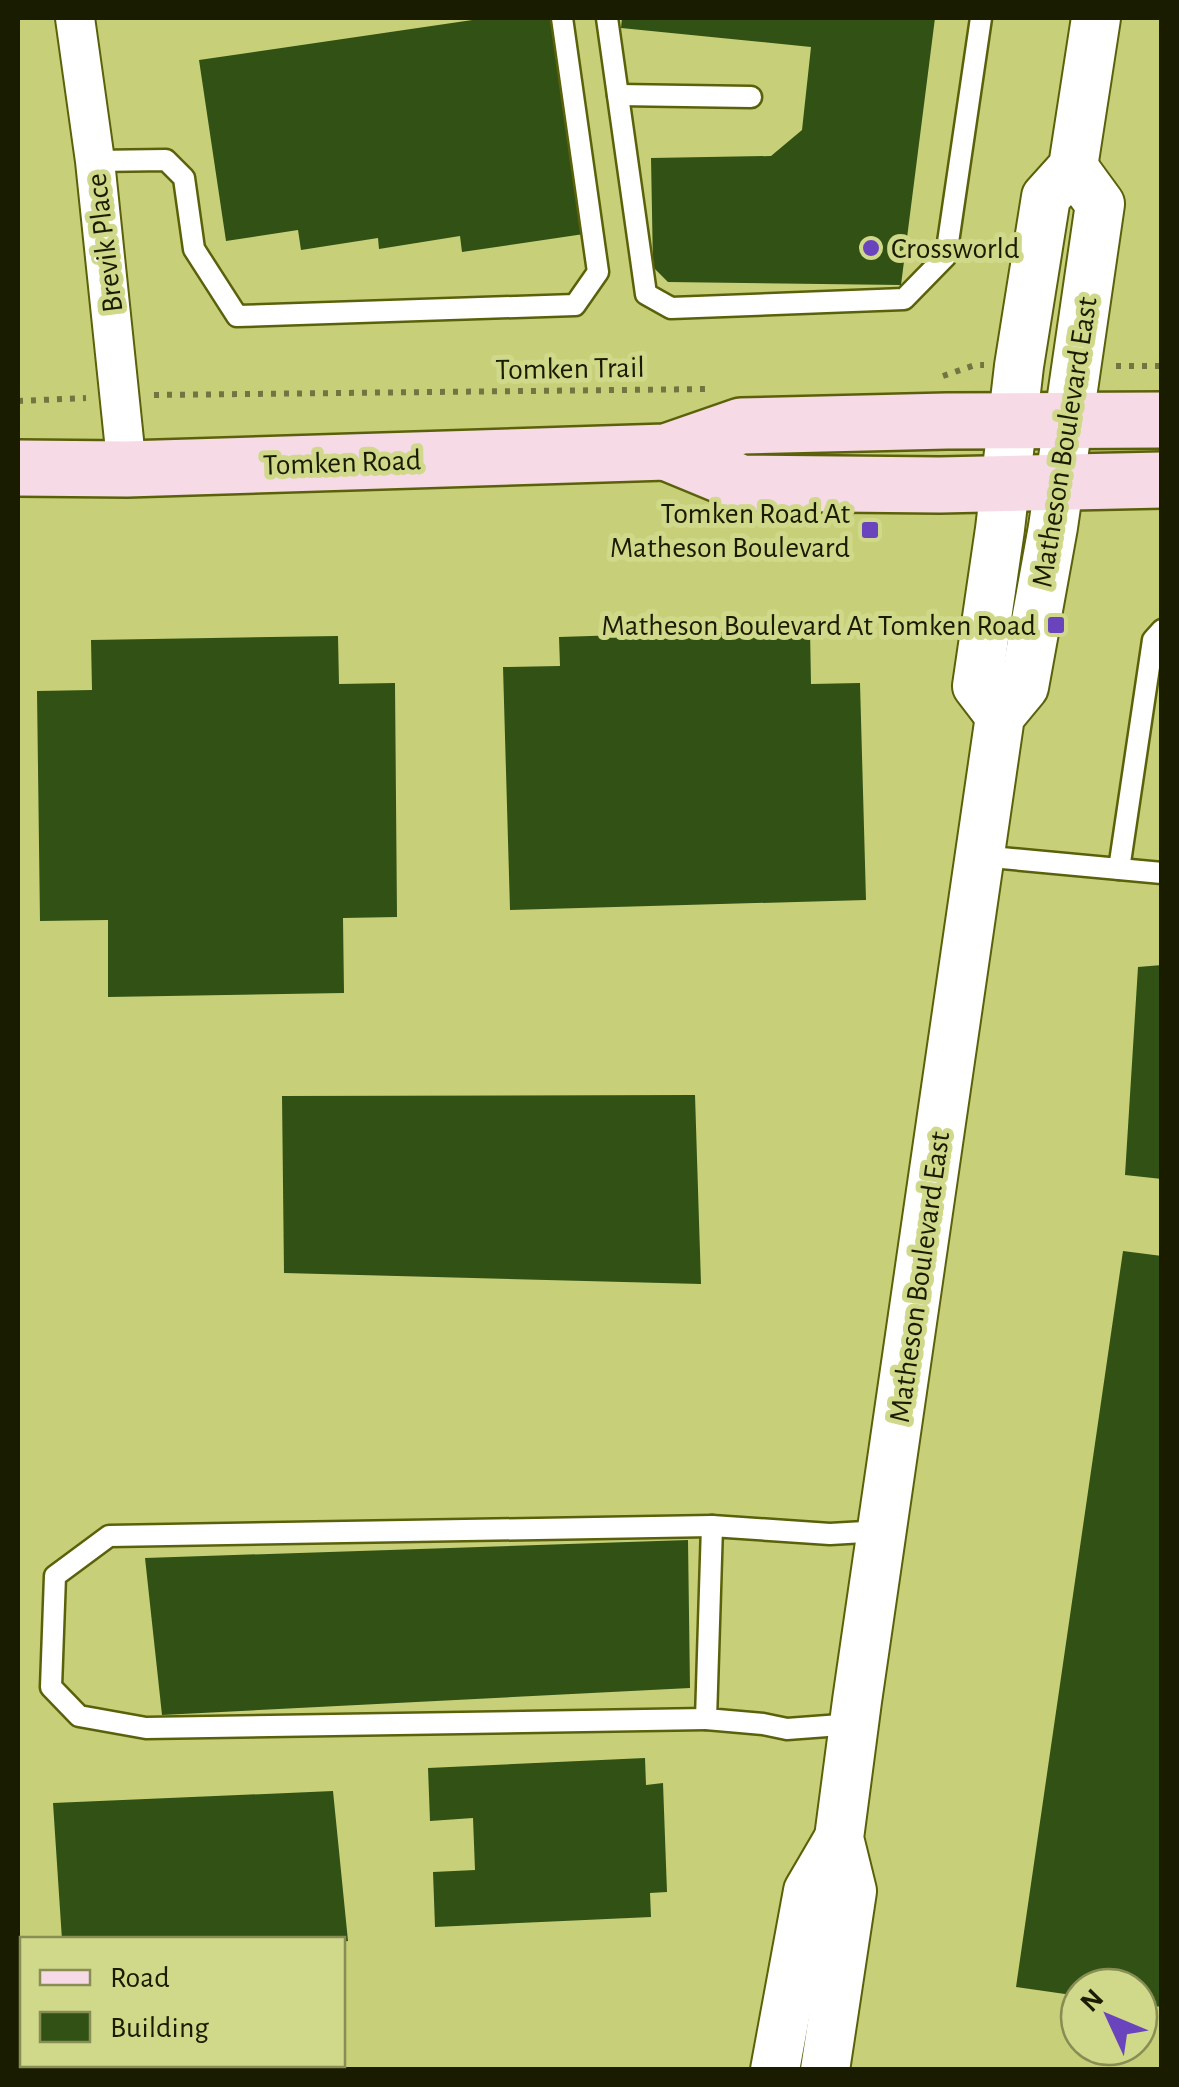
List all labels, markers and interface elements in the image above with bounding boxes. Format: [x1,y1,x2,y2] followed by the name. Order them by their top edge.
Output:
[82,172,128,314] street label: Brevik Place
[891,234,1020,264] place label: Crossworld
[860,237,882,259] marker: Crossworld
[1027,294,1103,589] street label: Matheson Boulevard East
[495,353,645,385] street label: Tomken Trail
[262,445,422,481] street label: Tomken Road
[610,499,850,563] place label: Tomken Road At Matheson Boulevard
[859,519,881,541] marker: Tomken Road At Matheson Boulevard
[601,611,1036,641] place label: Matheson Boulevard At Tomken Road
[1045,614,1067,636] marker: Matheson Boulevard At Tomken Road
[885,1129,955,1425] street label: Matheson Boulevard East
[20,1937,345,2067] legend
[110,1963,170,1993] text: Road
[1059,1967,1159,2067] north arrow
[1076,1984,1109,2018] text: N
[110,2013,209,2043] text: Building

